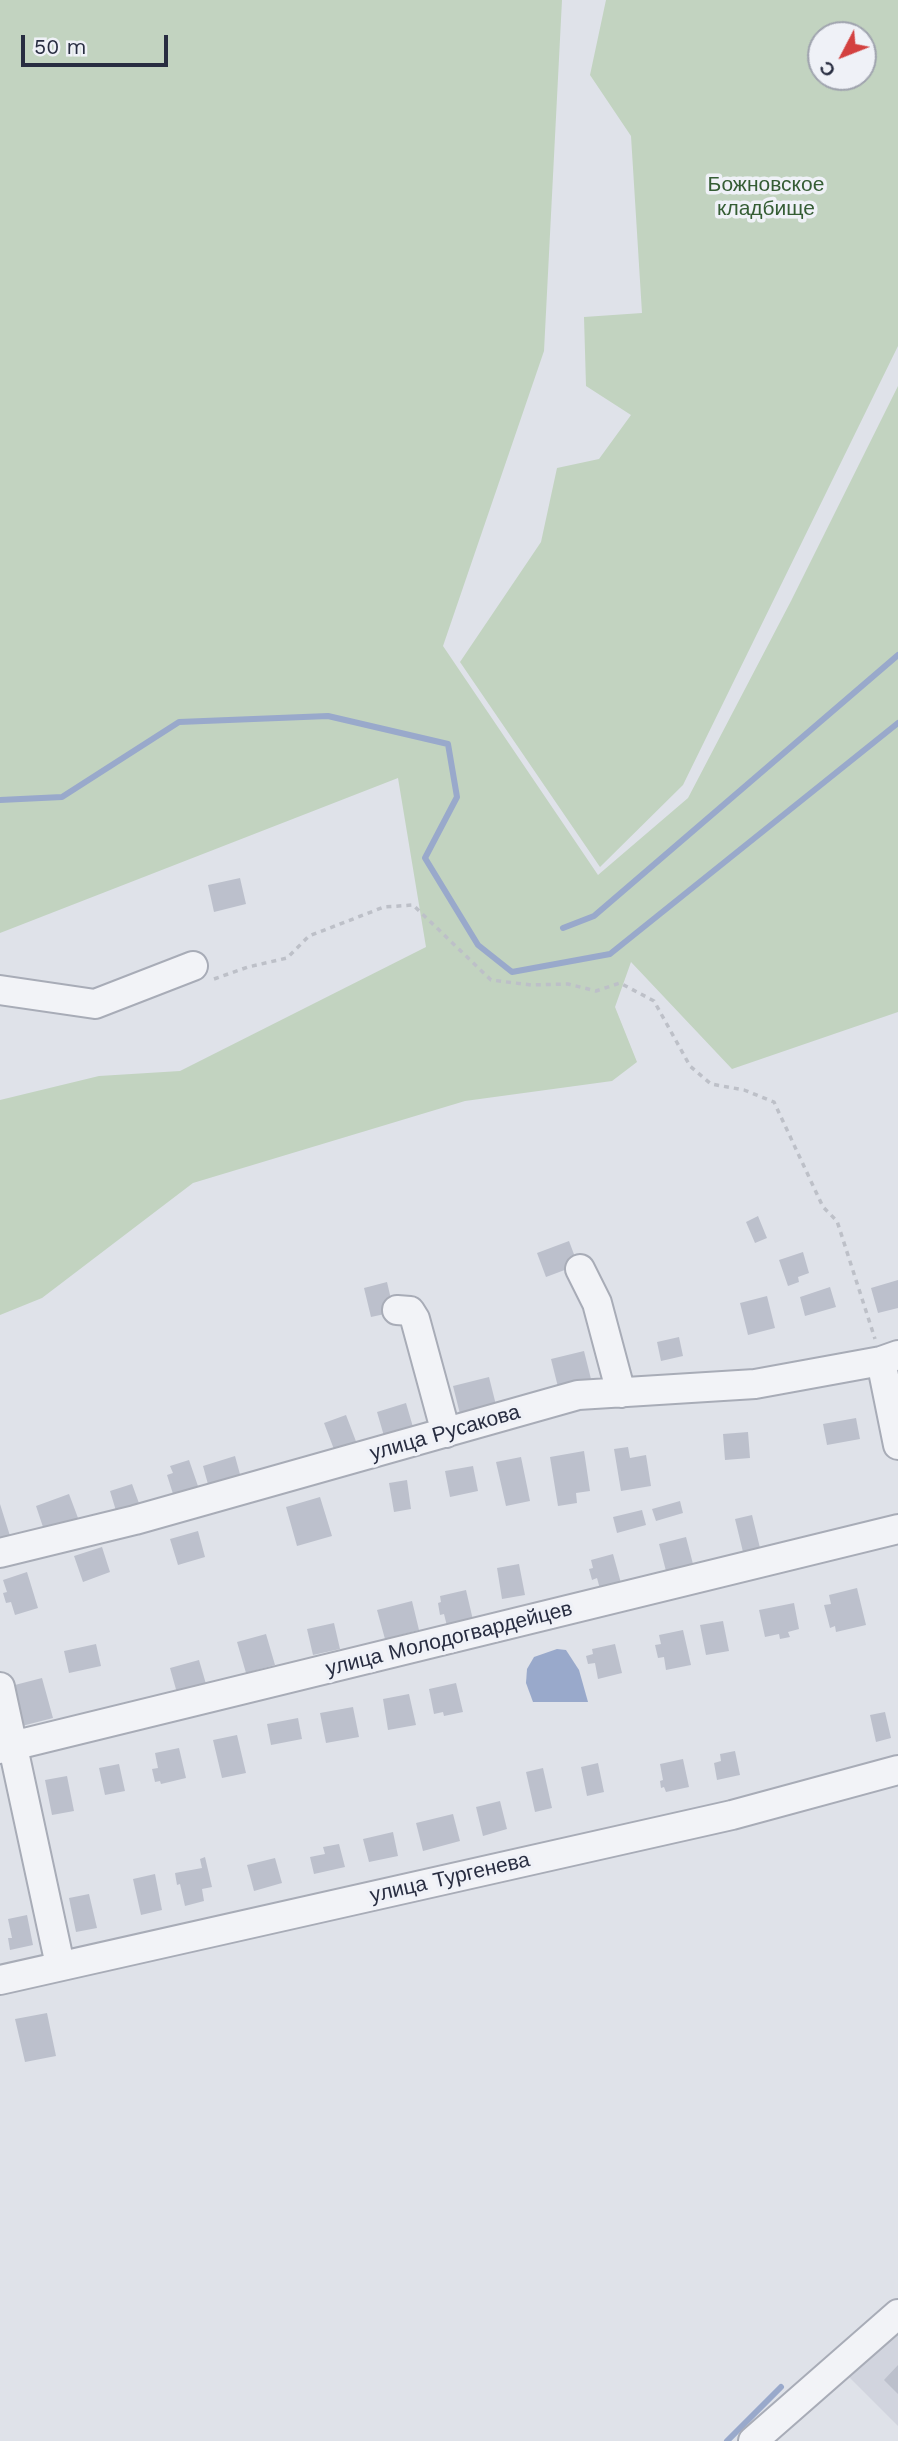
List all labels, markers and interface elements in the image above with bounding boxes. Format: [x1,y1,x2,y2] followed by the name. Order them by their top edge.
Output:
[24,21,172,65] scale bar
[807,21,877,91] north arrow
[34,34,86,59] text: 50 m
[814,56,841,82] text: С
[708,172,824,222] park label: Божновское кладбище
[367,1400,523,1466] street label: улица Русакова
[323,1596,575,1682] street label: улица Молодогвардейцев
[368,1847,532,1909] street label: улица Тургенева

